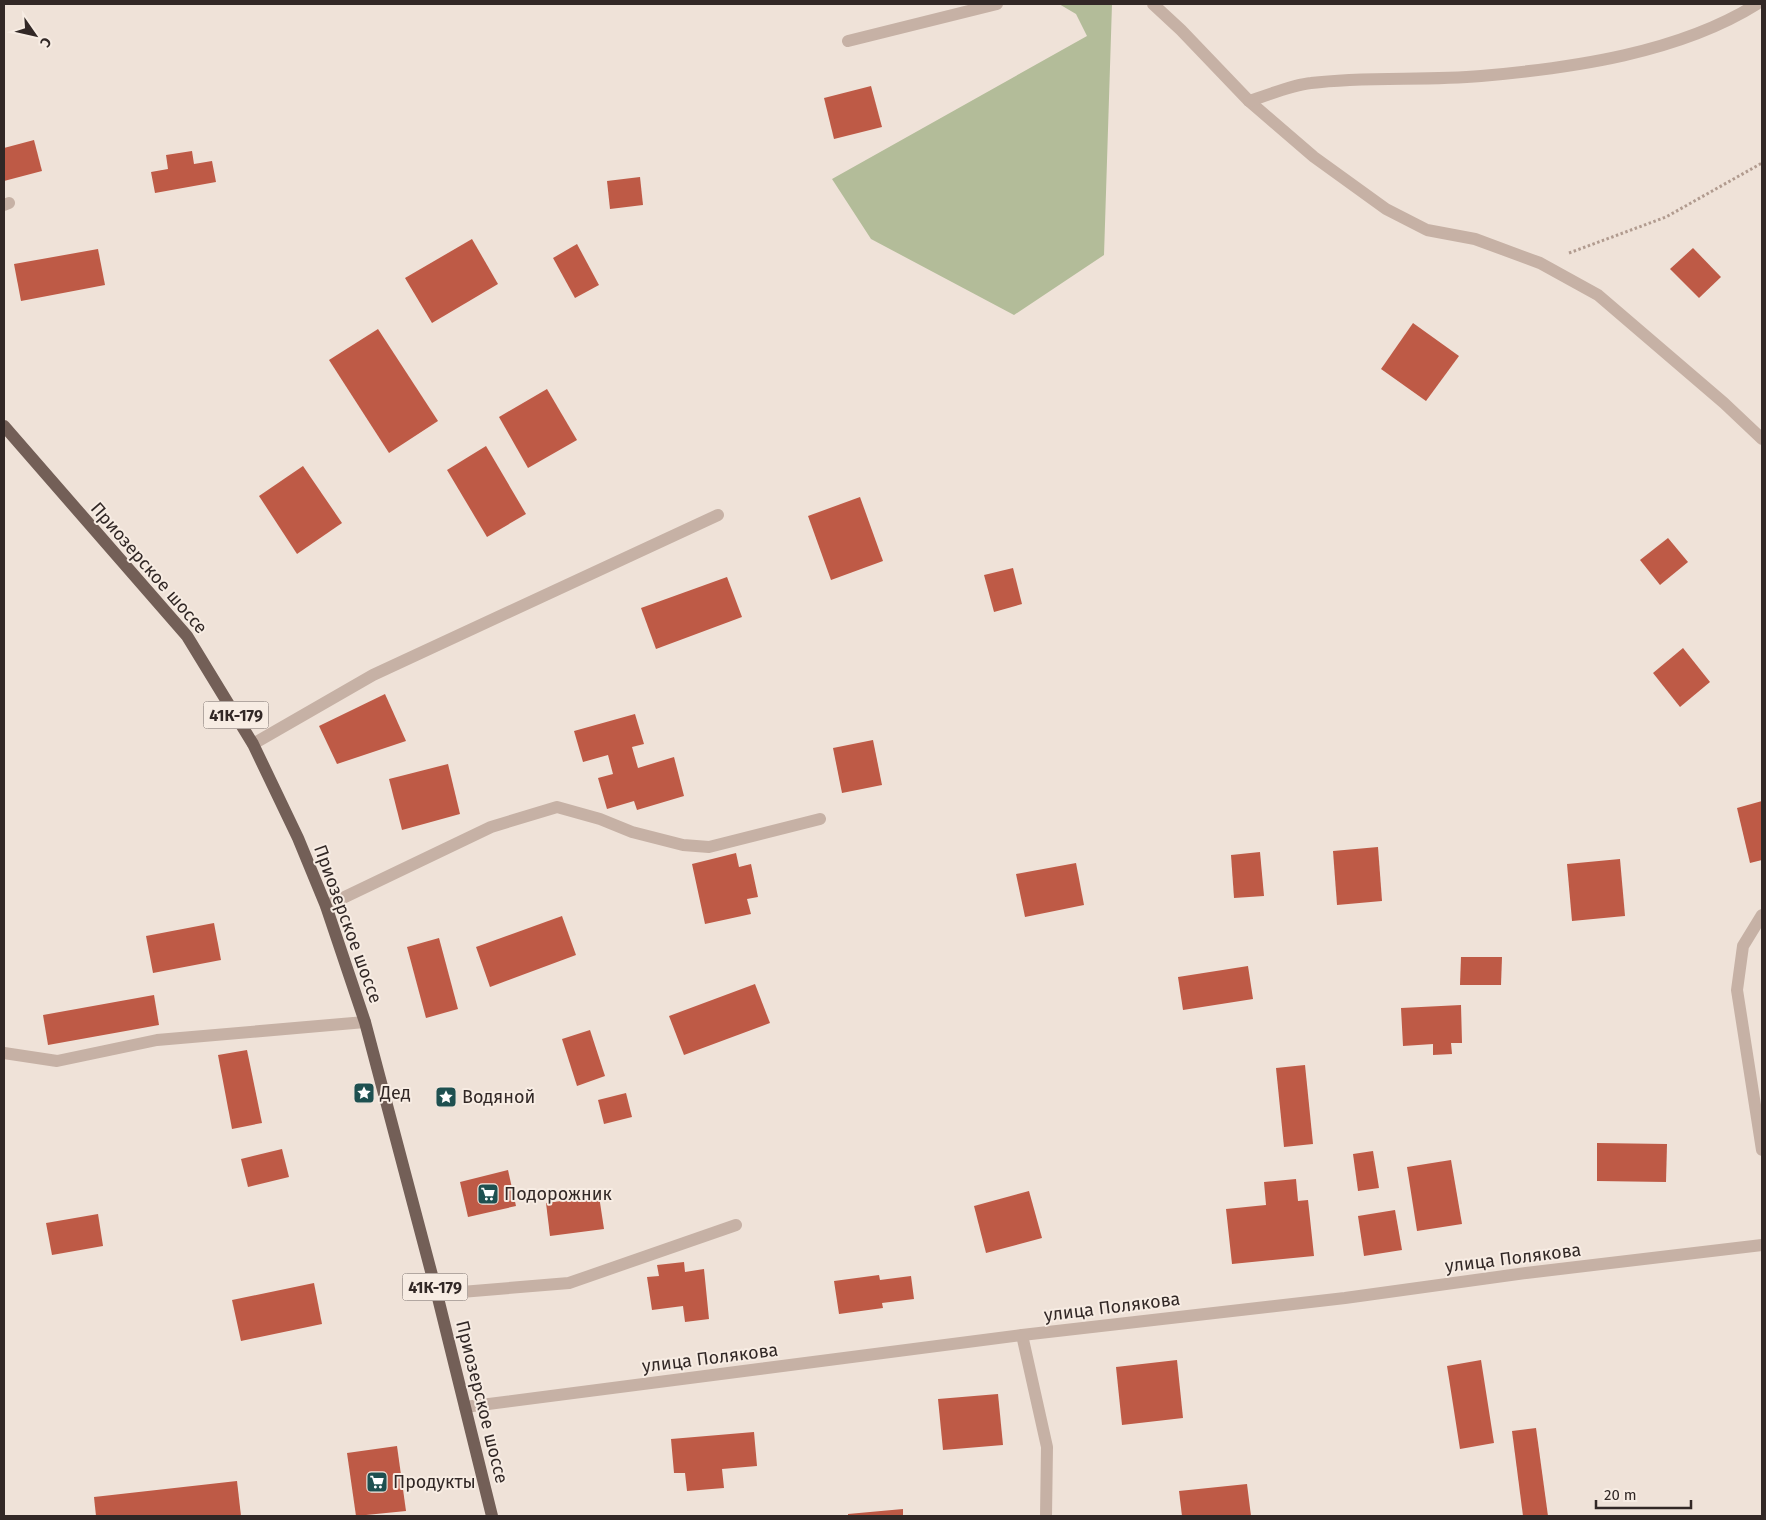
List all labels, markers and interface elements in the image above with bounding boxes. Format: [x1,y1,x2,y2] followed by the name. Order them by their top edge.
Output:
[10,10,60,60] north arrow
[36,34,55,50] text: С
[86,498,212,638] street label: Приозерское шоссе
[204,702,268,728] road number: 41К-179
[309,842,387,1006] street label: Приозерское шоссе
[352,1081,376,1105] place icon: Дед
[379,1082,411,1104] place label: Дед
[434,1085,458,1109] place icon: Водяной
[462,1086,535,1108] place label: Водяной
[476,1182,500,1206] supermarket icon: Подорожник
[504,1183,612,1205] place label: Подорожник
[1444,1239,1582,1277] street label: улица Полякова
[402,1274,468,1300] road number: 41К-179
[1043,1288,1181,1326] street label: улица Полякова
[451,1318,513,1486] street label: Приозерское шоссе
[641,1339,779,1377] street label: улица Полякова
[365,1470,389,1494] supermarket icon: Продукты
[393,1471,476,1493] place label: Продукты
[1596,1478,1691,1510] scale bar
[1604,1486,1637,1504] text: 20 m

